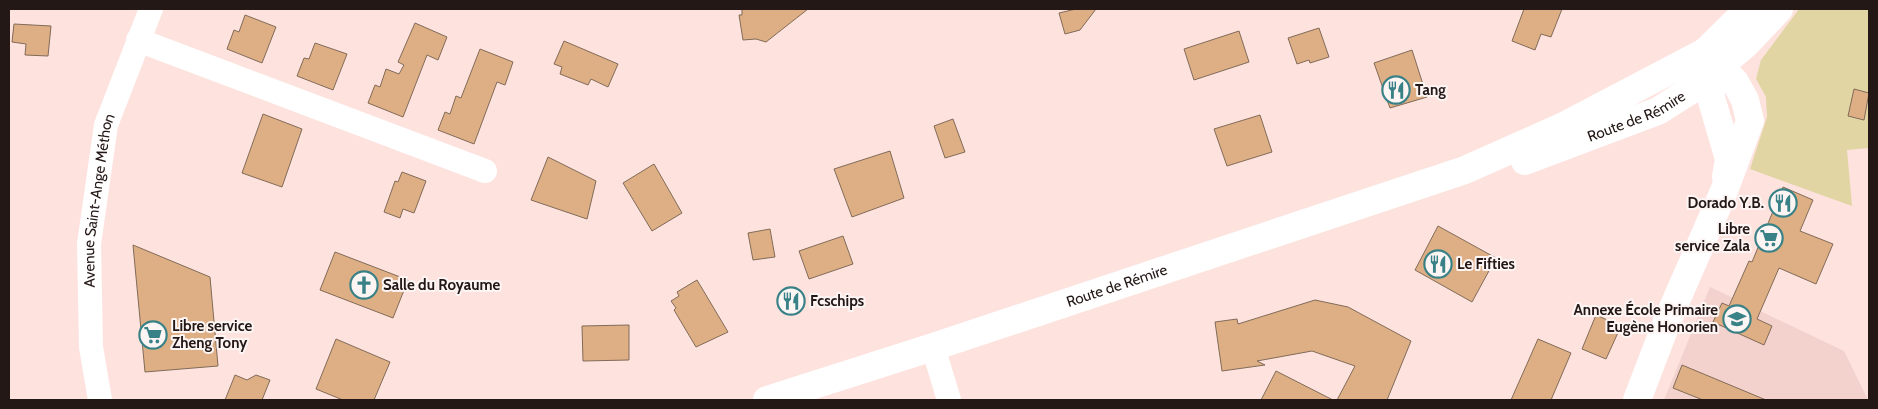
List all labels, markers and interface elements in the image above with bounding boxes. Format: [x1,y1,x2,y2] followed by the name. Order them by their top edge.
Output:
[1381,75,1411,105] restaurant icon: Tang
[1415,81,1446,99] place label: Tang
[1585,87,1689,146] street label: Route de Rémire
[80,111,119,288] street label: Avenue Saint-Ange Méthon
[1768,188,1798,218] restaurant icon: Dorado Y.B.
[1687,194,1764,212] place label: Dorado Y.B.
[1675,220,1751,255] place label: Libre service Zala
[1754,223,1784,253] supermarket icon: Libre service Zala
[1423,249,1453,279] restaurant icon: Le Fifties
[1457,255,1515,273] place label: Le Fifties
[1064,261,1170,311] street label: Route de Rémire
[349,270,379,300] church icon: Salle du Royaume
[383,276,500,294] place label: Salle du Royaume
[776,286,806,316] restaurant icon: Fcschips
[810,292,864,310] place label: Fcschips
[1574,300,1718,336] place label: Annexe École Primaire Eugène Honorien
[1722,304,1752,334] school or university icon: Annexe École Primaire Eugène Honorien
[172,317,252,352] place label: Libre service Zheng Tony
[138,320,168,350] supermarket icon: Libre service Zheng Tony

